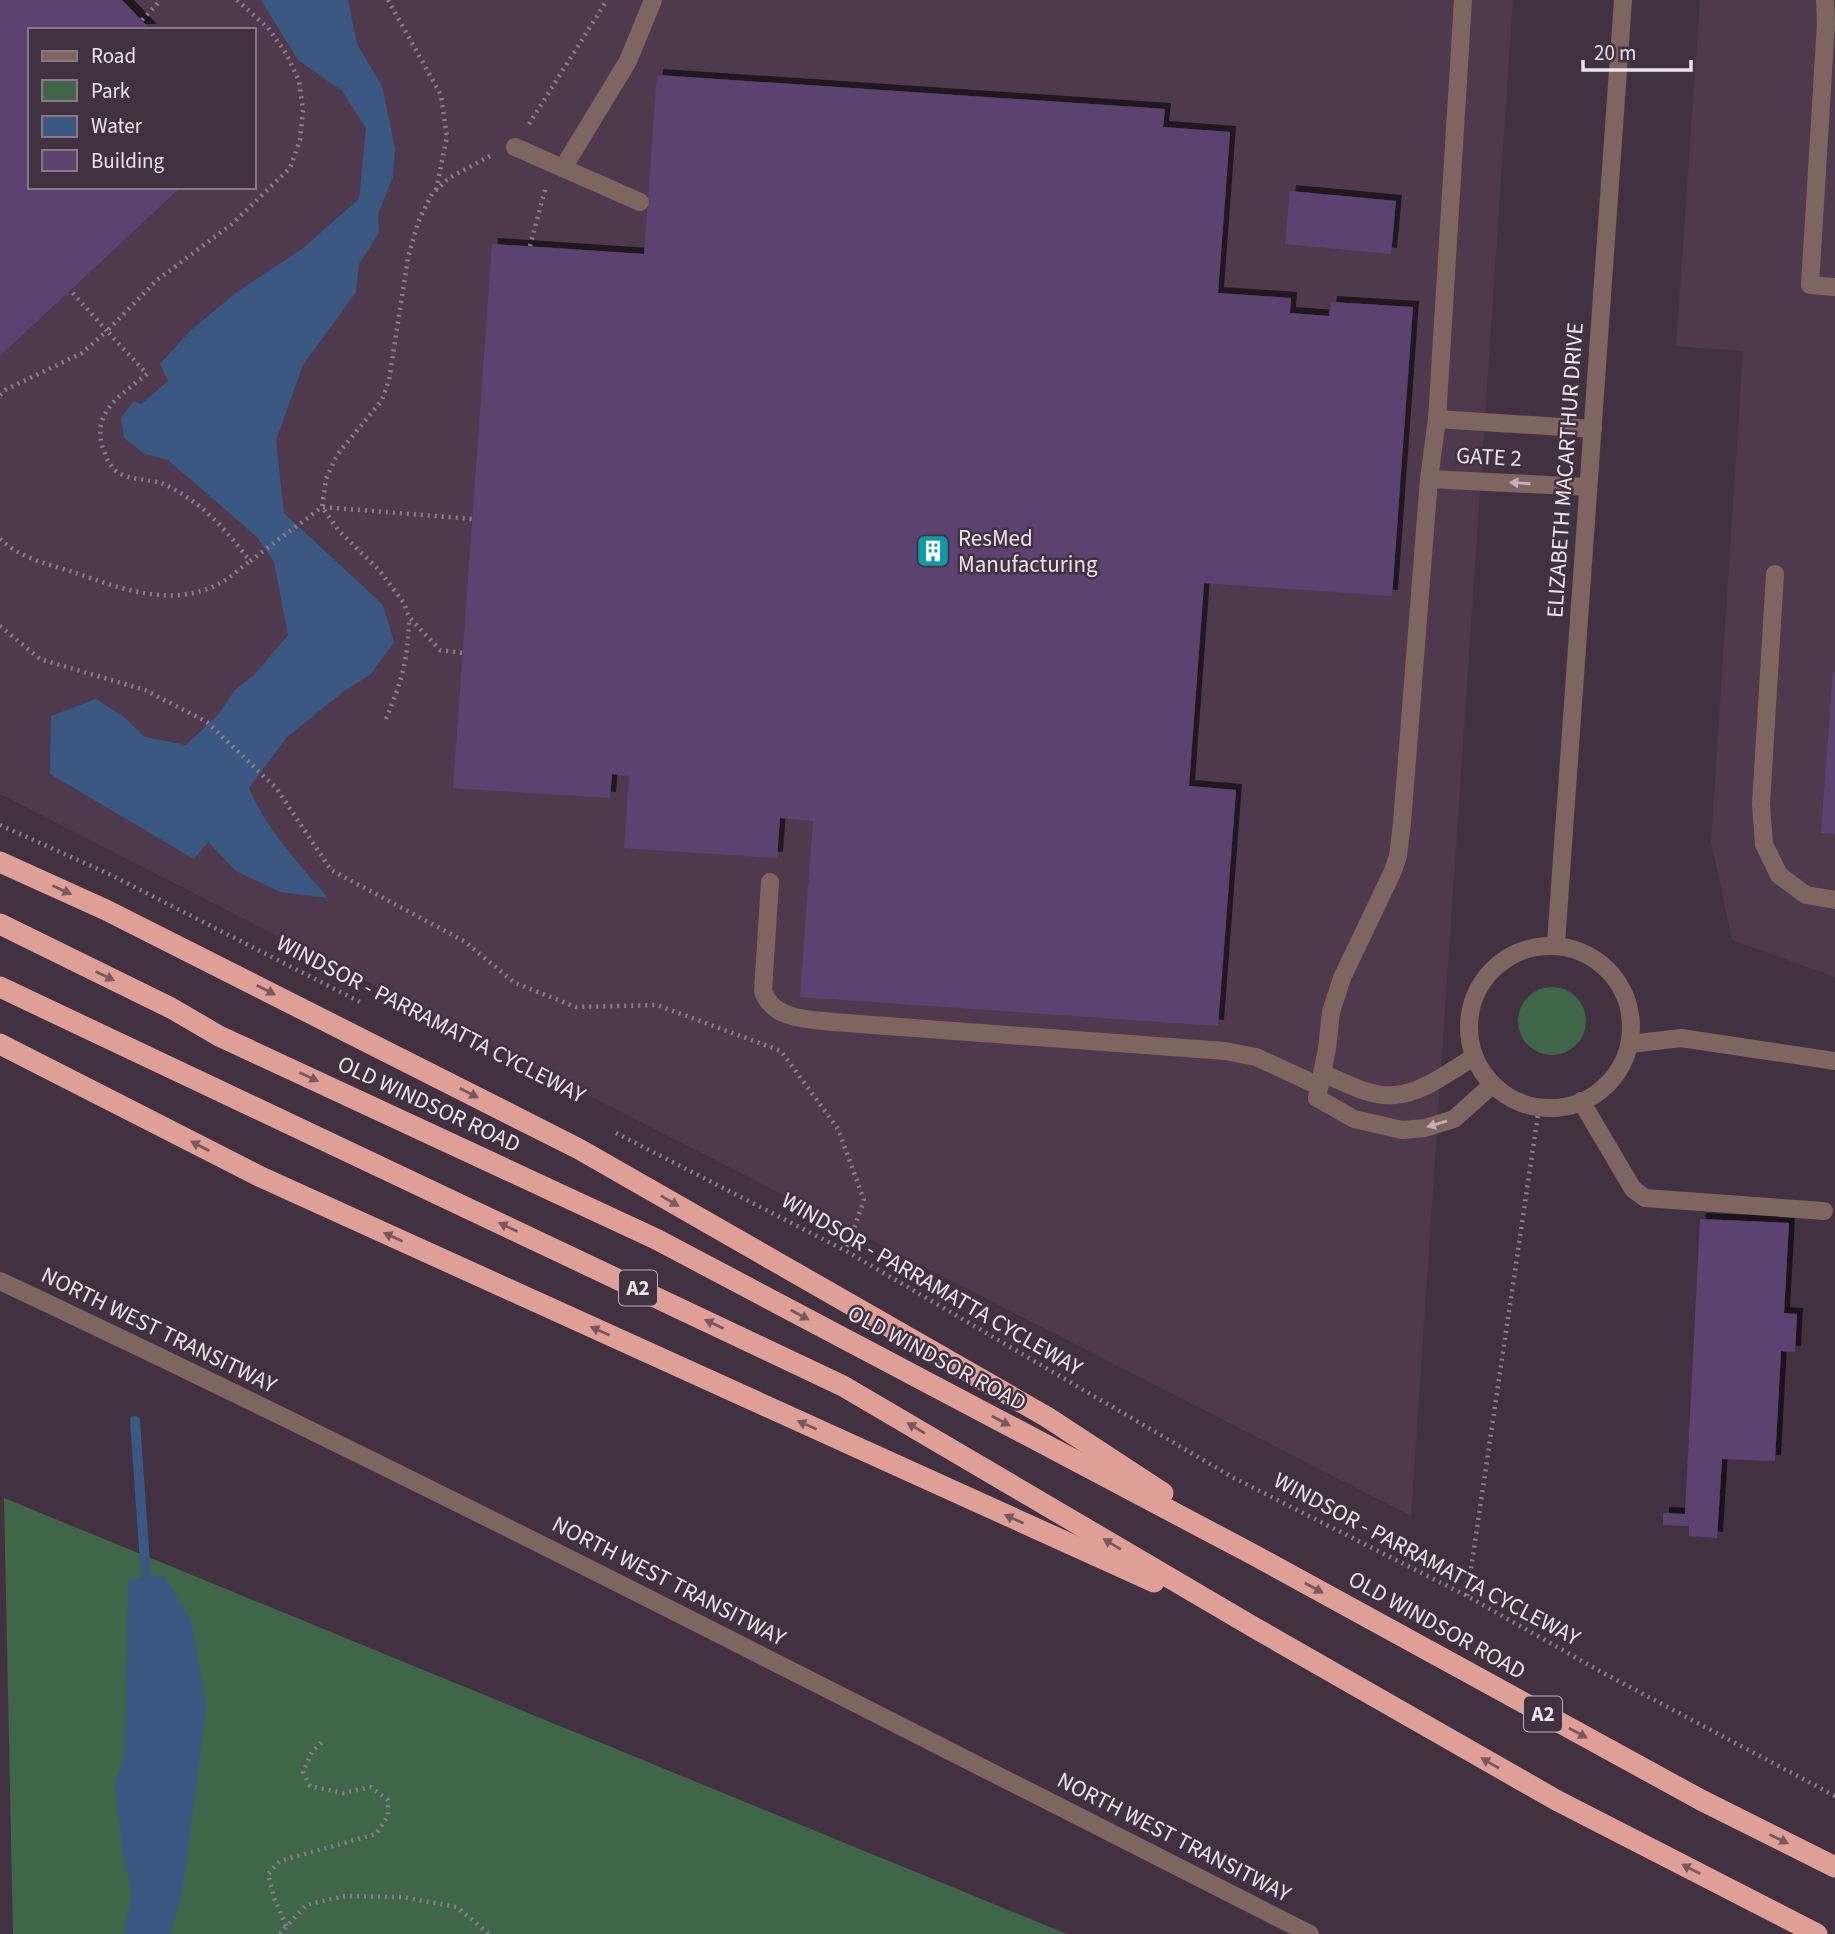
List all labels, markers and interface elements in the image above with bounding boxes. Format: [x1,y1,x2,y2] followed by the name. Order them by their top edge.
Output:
[28,28,256,189] legend
[1583,28,1692,72] scale bar
[1594,38,1636,68] text: 20 m
[91,41,136,71] text: Road
[91,76,131,106] text: Park
[91,111,143,141] text: Water
[91,146,165,176] text: Building
[1538,321,1592,619] street label: ELIZABETH MACARTHUR DRIVE
[1455,439,1523,475] street label: GATE 2
[1509,477,1531,488] one-way arrow
[958,522,1098,581] place label: ResMed Manufacturing
[914,532,952,570] building icon: ResMed Manufacturing
[52,884,72,896] one-way arrow
[271,926,591,1112] street label: WINDSOR - PARRAMATTA CYCLEWAY
[95,970,115,981] one-way arrow
[256,985,276,996] one-way arrow
[332,1047,526,1161] street label: OLD WINDSOR ROAD
[298,1072,319,1083] one-way arrow
[459,1088,479,1099] one-way arrow
[1427,1120,1448,1130] one-way arrow
[190,1140,210,1152] one-way arrow
[775,1184,1089,1384] street label: WINDSOR - PARRAMATTA CYCLEWAY
[660,1195,679,1207] one-way arrow
[498,1221,518,1233] one-way arrow
[383,1231,403,1243] one-way arrow
[36,1259,282,1401] street label: NORTH WEST TRANSITWAY
[619,1270,657,1306] road number: A2
[842,1297,1032,1419] street label: OLD WINDSOR ROAD
[790,1309,810,1321] one-way arrow
[704,1318,724,1330] one-way arrow
[590,1325,610,1337] one-way arrow
[991,1415,1011,1427] one-way arrow
[797,1419,817,1431] one-way arrow
[906,1422,925,1434] one-way arrow
[1268,1464,1586,1654] street label: WINDSOR - PARRAMATTA CYCLEWAY
[546,1508,792,1654] street label: NORTH WEST TRANSITWAY
[1004,1513,1025,1524] one-way arrow
[1102,1537,1121,1550] one-way arrow
[1342,1562,1532,1688] street label: OLD WINDSOR ROAD
[1305,1582,1324,1594] one-way arrow
[1524,1696,1562,1732] road number: A2
[1568,1727,1588,1739] one-way arrow
[1481,1756,1500,1769] one-way arrow
[1051,1764,1297,1910] street label: NORTH WEST TRANSITWAY
[1769,1834,1789,1845] one-way arrow
[1681,1864,1701,1875] one-way arrow

